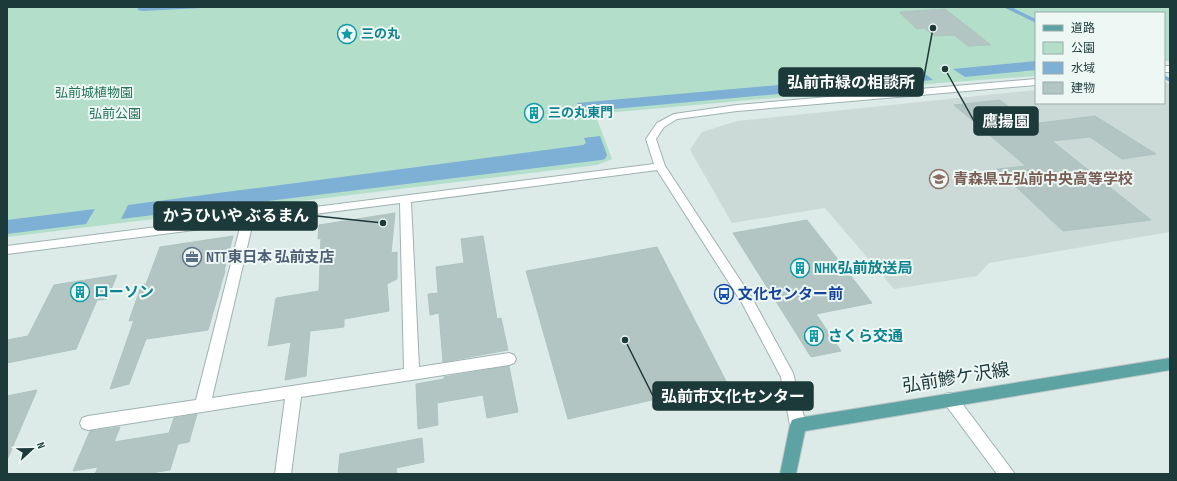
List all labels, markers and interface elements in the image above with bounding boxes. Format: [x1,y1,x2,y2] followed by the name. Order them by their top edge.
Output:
[1035,12,1165,104] legend
[1071,21,1095,36] text: 道路
[336,23,358,45] place icon: 三の丸
[361,26,400,42] place label: 三の丸
[1071,41,1095,56] text: 公園
[1071,61,1095,76] text: 水域
[779,68,923,96] callout: 弘前市緑の相談所
[787,74,915,93] text: 弘前市緑の相談所
[1071,81,1095,96] text: 建物
[55,85,133,101] park label: 弘前城植物園
[523,102,545,124] building icon: 三の丸東門
[548,105,613,121] place label: 三の丸東門
[89,106,141,122] park label: 弘前公園
[974,107,1038,135] callout: 鷹揚園
[982,113,1030,132] text: 鷹揚園
[928,168,950,190] school or university icon: 青森県立弘前中央高等学校
[953,170,1133,189] place label: 青森県立弘前中央高等学校
[154,202,317,230] callout: かうひいや ぶるまん
[163,207,309,226] text: かうひいや ぶるまん
[181,246,203,268] office icon: NTT東日本 弘前支店
[206,248,335,267] place label: NTT東日本 弘前支店
[789,257,811,279] building icon: NHK弘前放送局
[814,259,912,278] place label: NHK弘前放送局
[69,281,91,303] building icon: ローソン
[94,283,154,302] place label: ローソン
[713,283,735,305] bus stop icon: 文化センター前
[738,285,843,304] place label: 文化センター前
[803,325,825,347] building icon: さくら交通
[828,327,903,346] place label: さくら交通
[901,359,1011,397] street label: 弘前鰺ケ沢線
[653,382,813,410] callout: 弘前市文化センター
[661,388,805,407] text: 弘前市文化センター
[12,429,52,469] north arrow
[34,440,48,451] text: N

